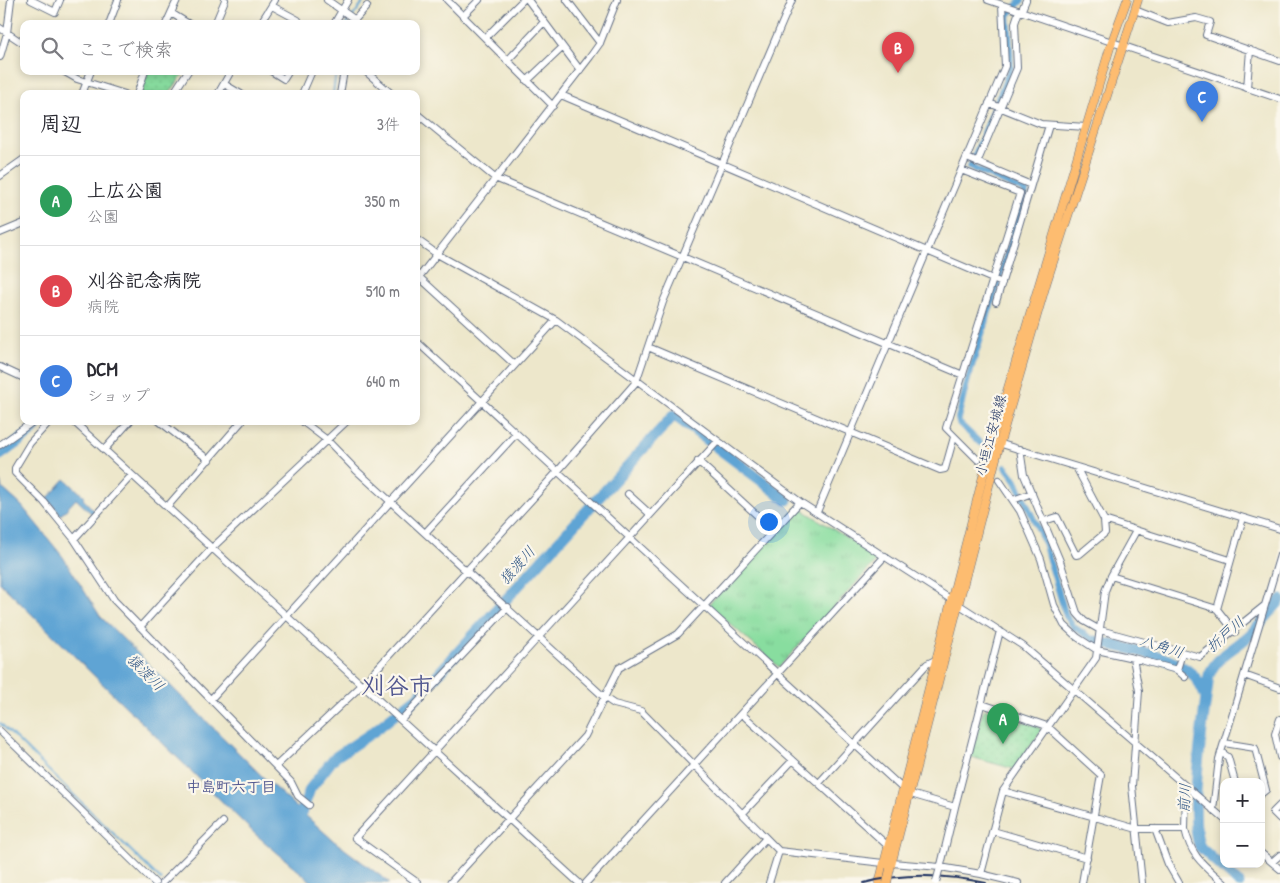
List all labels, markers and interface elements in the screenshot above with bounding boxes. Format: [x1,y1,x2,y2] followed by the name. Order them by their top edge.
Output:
[20,20,420,75] search box
[882,32,914,73] pin: B
[38,34,66,62] icon: search
[78,36,173,62] text: ここで検索
[1186,81,1218,122] pin: C
[40,109,82,138] text: 周辺
[377,113,400,135] text: 3件
[87,177,163,203] text: 上広公園
[52,190,60,212] text: A
[364,190,400,212] text: 350 m
[87,205,119,227] text: 公園
[87,267,201,293] text: 刈谷記念病院
[52,280,60,302] text: B
[366,280,400,302] text: 510 m
[87,295,119,317] text: 病院
[87,356,118,382] text: DCM
[52,370,60,392] text: C
[366,370,400,392] text: 640 m
[87,384,150,406] text: ショップ
[970,392,1010,478] street label: 小垣江安城線
[756,509,782,535] your location
[494,541,540,589] water label: 猿渡川
[1201,611,1249,657] water label: 折戸川
[1137,629,1187,663] water label: 八角川
[123,649,169,695] water label: 猿渡川
[361,669,433,701] district label: 刈谷市
[987,703,1019,744] pin: A
[186,776,276,797] district label: 中島町六丁目
[1220,778,1265,868] map controls
[1220,778,1265,823] button: +
[1172,782,1196,814] water label: 前川
[1220,823,1265,868] button: −

